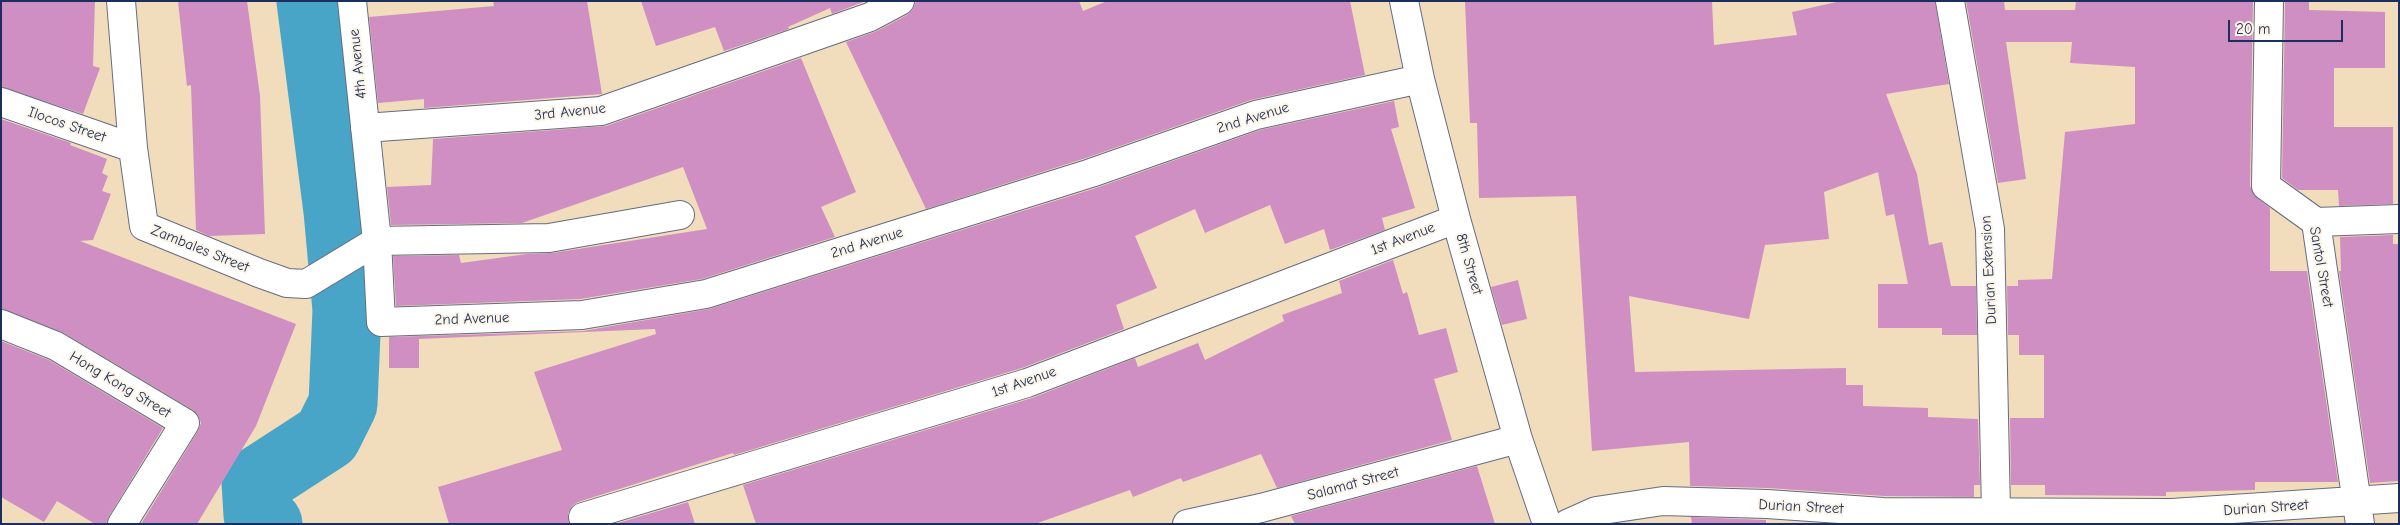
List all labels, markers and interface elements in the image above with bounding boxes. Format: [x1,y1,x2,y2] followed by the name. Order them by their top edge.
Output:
[2230,10,2345,42] scale bar
[2236,20,2270,38] text: 20 m
[345,28,371,100] street label: 4th Avenue
[1215,98,1291,138] street label: 2nd Avenue
[533,99,607,125] street label: 3rd Avenue
[26,103,108,147] street label: Ilocos Street
[1977,215,2001,325] street label: Durian Extension
[1368,219,1438,259] street label: 1st Avenue
[148,221,252,277] street label: Zambales Street
[829,223,905,263] street label: 2nd Avenue
[2305,225,2337,309] street label: Santol Street
[1452,231,1486,297] street label: 8th Street
[434,309,510,329] street label: 2nd Avenue
[66,348,174,422] street label: Hong Kong Street
[989,363,1059,401] street label: 1st Avenue
[1305,463,1401,505] street label: Salamat Street
[1758,496,1844,518] street label: Durian Street
[2223,496,2309,520] street label: Durian Street

